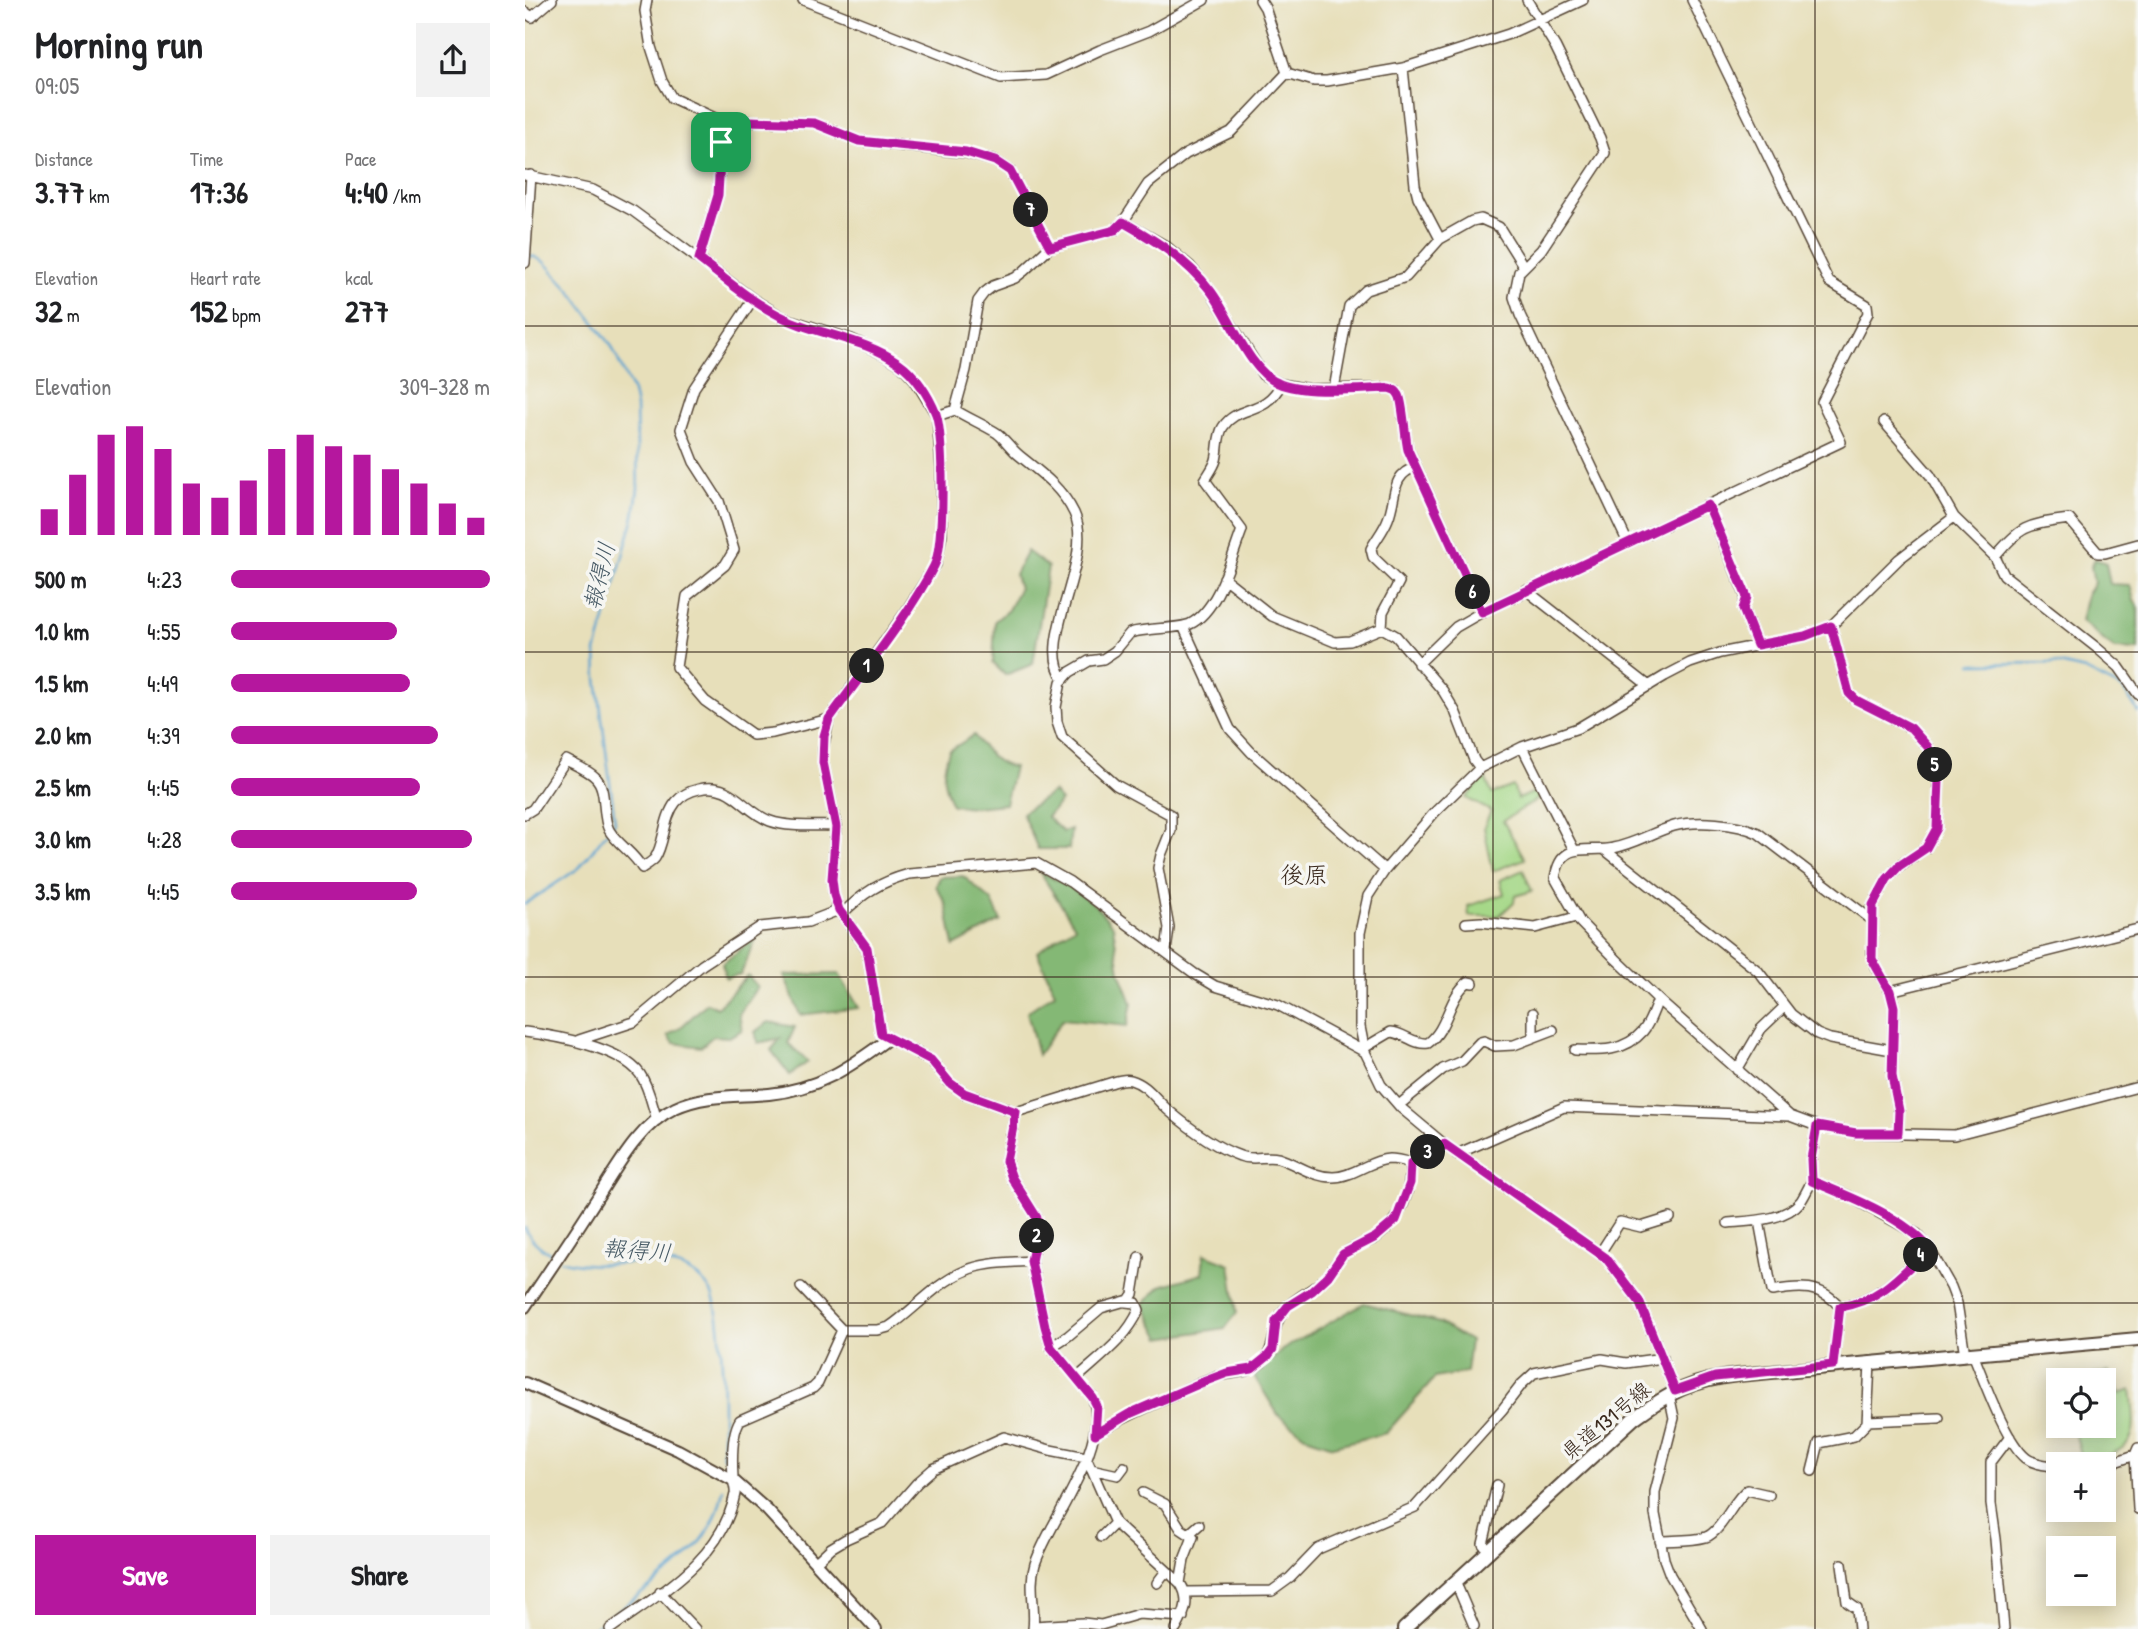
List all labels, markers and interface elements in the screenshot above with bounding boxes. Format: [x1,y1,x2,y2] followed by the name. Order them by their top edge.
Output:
[35,18,203,70] text: Morning run
[416,23,490,97] button: share
[35,70,79,101] text: 09:05
[691,112,751,172] pin
[702,123,740,161] icon: arrive
[35,146,93,172] text: Distance
[190,146,224,172] text: Time
[345,146,377,172] text: Pace
[35,172,85,212] text: 3.77
[190,172,248,212] text: 17:36
[345,172,388,212] text: 4:40
[85,183,110,209] text: km
[388,183,421,209] text: /km
[1014,192,1049,228] pin: 7
[1026,196,1035,222] text: 7
[35,265,98,291] text: Elevation
[190,265,261,291] text: Heart rate
[345,265,373,291] text: kcal
[35,291,62,331] text: 32
[190,291,228,331] text: 152
[345,291,389,331] text: 277
[62,302,80,328] text: m
[228,302,261,328] text: bpm
[35,371,111,402] text: Elevation
[399,371,490,402] text: 309–328 m
[575,539,622,613] water label: 報得川
[35,564,86,595] text: 500 m
[147,564,182,595] text: 4:23
[1455,574,1490,610] pin: 6
[1469,578,1476,604] text: 6
[35,616,89,647] text: 1.0 km
[147,616,180,647] text: 4:55
[849,648,885,684] pin: 1
[863,652,870,678] text: 1
[35,668,88,699] text: 1.5 km
[147,668,178,699] text: 4:49
[35,720,91,751] text: 2.0 km
[147,720,180,751] text: 4:39
[1917,748,1953,782] pin: 5
[1930,751,1939,777] text: 5
[35,772,91,803] text: 2.5 km
[147,772,179,803] text: 4:45
[35,824,91,855] text: 3.0 km
[147,824,182,855] text: 4:28
[1280,858,1328,890] district label: 後原
[35,876,90,907] text: 3.5 km
[147,876,179,907] text: 4:45
[1411,1134,1445,1170] pin: 3
[1423,1138,1432,1164] text: 3
[1019,1218,1055,1254] pin: 2
[1032,1222,1041,1248] text: 2
[601,1231,673,1268] water label: 報得川
[1903,1238,1939,1272] pin: 4
[1917,1241,1924,1267] text: 4
[2046,1368,2116,1606] map controls
[2046,1368,2116,1438] button: locate
[1555,1375,1657,1467] street label: 県道131号線
[2046,1452,2116,1522] button: +
[35,1535,256,1615] button: Save
[270,1535,490,1615] button: Share
[2046,1536,2116,1606] button: −

